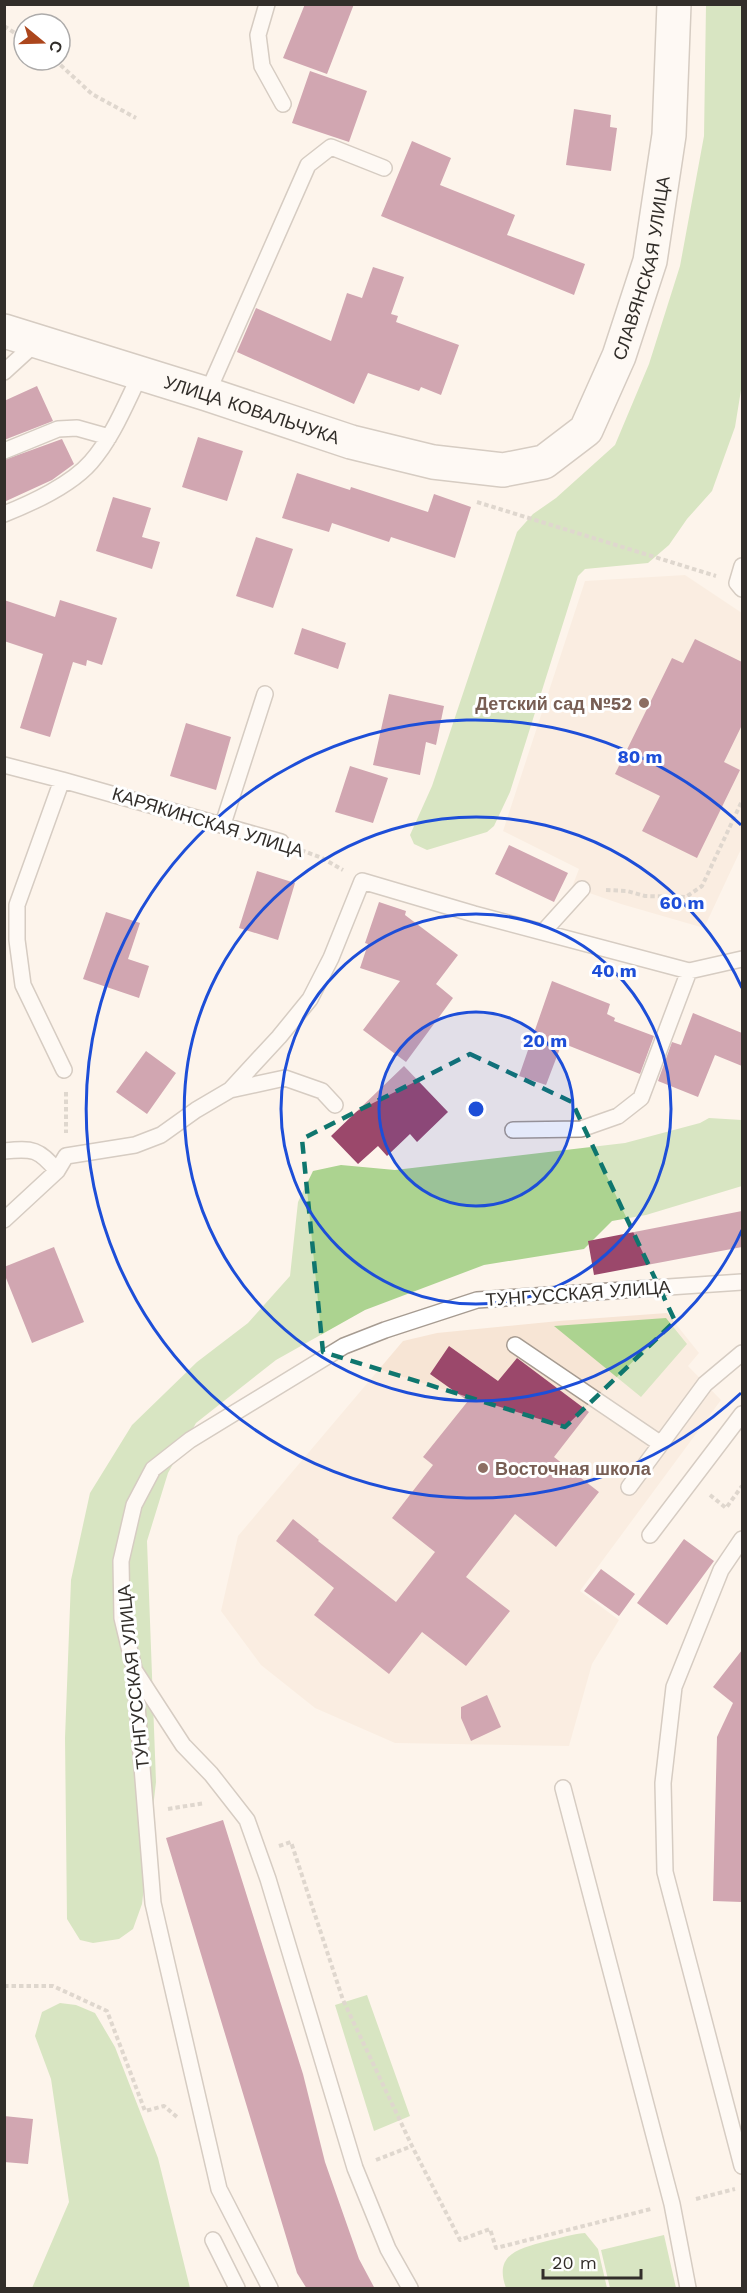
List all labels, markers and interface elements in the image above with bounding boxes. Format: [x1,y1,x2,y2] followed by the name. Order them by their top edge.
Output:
[12,12,72,72] north arrow
[45,38,67,56] text: С
[608,174,673,363] street label: СЛАВЯНСКАЯ УЛИЦА
[162,371,342,448] street label: УЛИЦА КОВАЛЬЧУКА
[475,693,632,714] place label: Детский сад №52
[637,696,651,710] marker: Детский сад №52
[618,746,662,767] text: 80 m
[110,783,306,861] street label: КАРЯКИНСКАЯ УЛИЦА
[660,892,704,913] text: 60 m
[591,960,637,981] text: 40 m
[523,1030,567,1051] text: 20 m
[466,1099,486,1119] centre of rings
[485,1276,671,1310] street label: ТУНГУССКАЯ УЛИЦА
[495,1458,652,1479] place label: Восточная школа
[476,1461,490,1475] marker: Восточная школа
[113,1584,153,1770] street label: ТУНГУССКАЯ УЛИЦА
[543,2242,640,2280] scale bar
[552,2252,597,2273] text: 20 m

